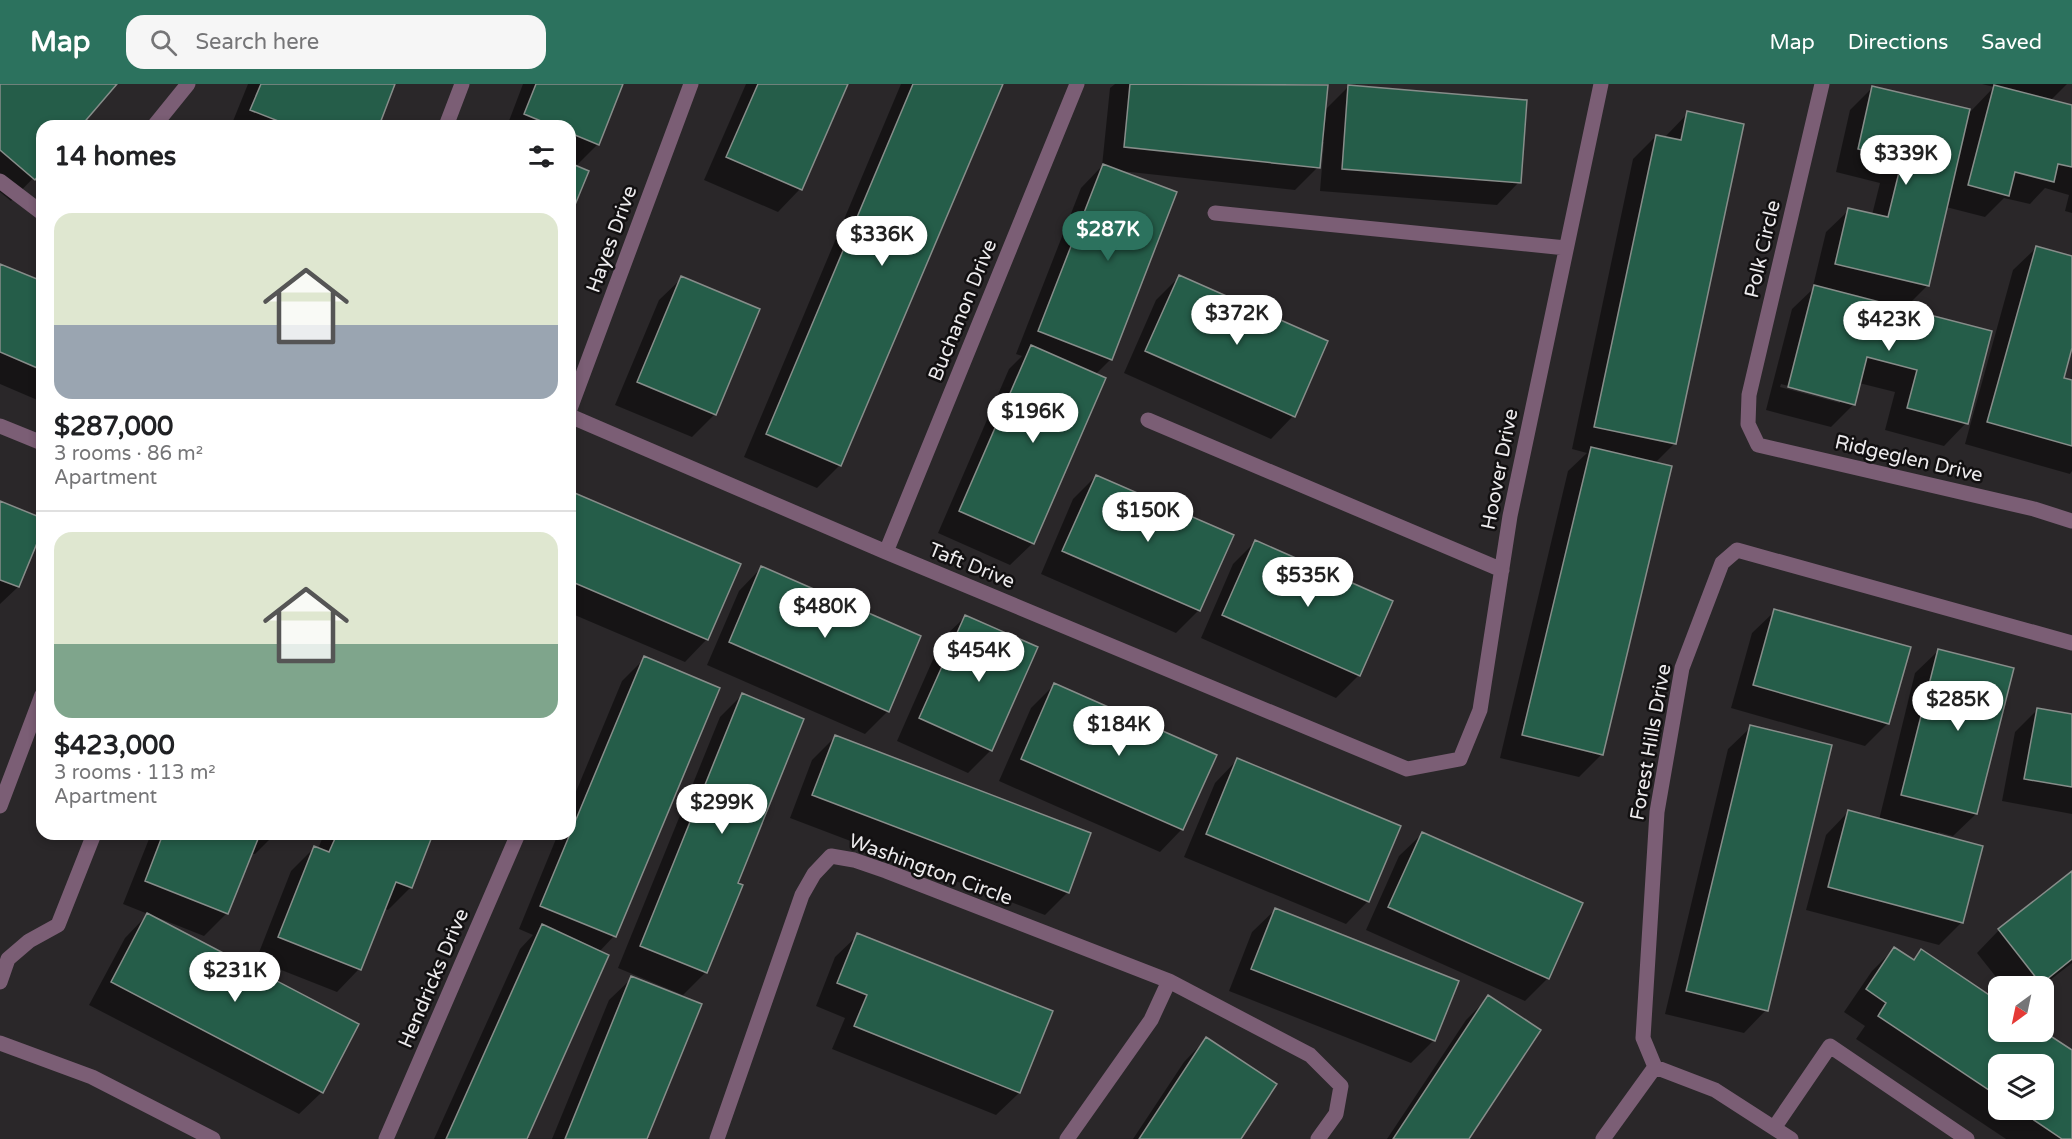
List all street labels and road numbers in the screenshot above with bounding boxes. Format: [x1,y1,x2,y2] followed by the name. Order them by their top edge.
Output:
[581,183,642,296] street label: Hayes Drive
[1740,198,1786,300] street label: Polk Circle
[924,236,1002,385] street label: Buchanon Drive
[1476,407,1523,532] street label: Hoover Drive
[1832,430,1985,488] street label: Ridgeglen Drive
[925,538,1018,594] street label: Taft Drive
[1625,662,1677,822] street label: Forest Hills Drive
[846,829,1016,911] street label: Washington Circle
[394,905,474,1052] street label: Hendricks Drive

